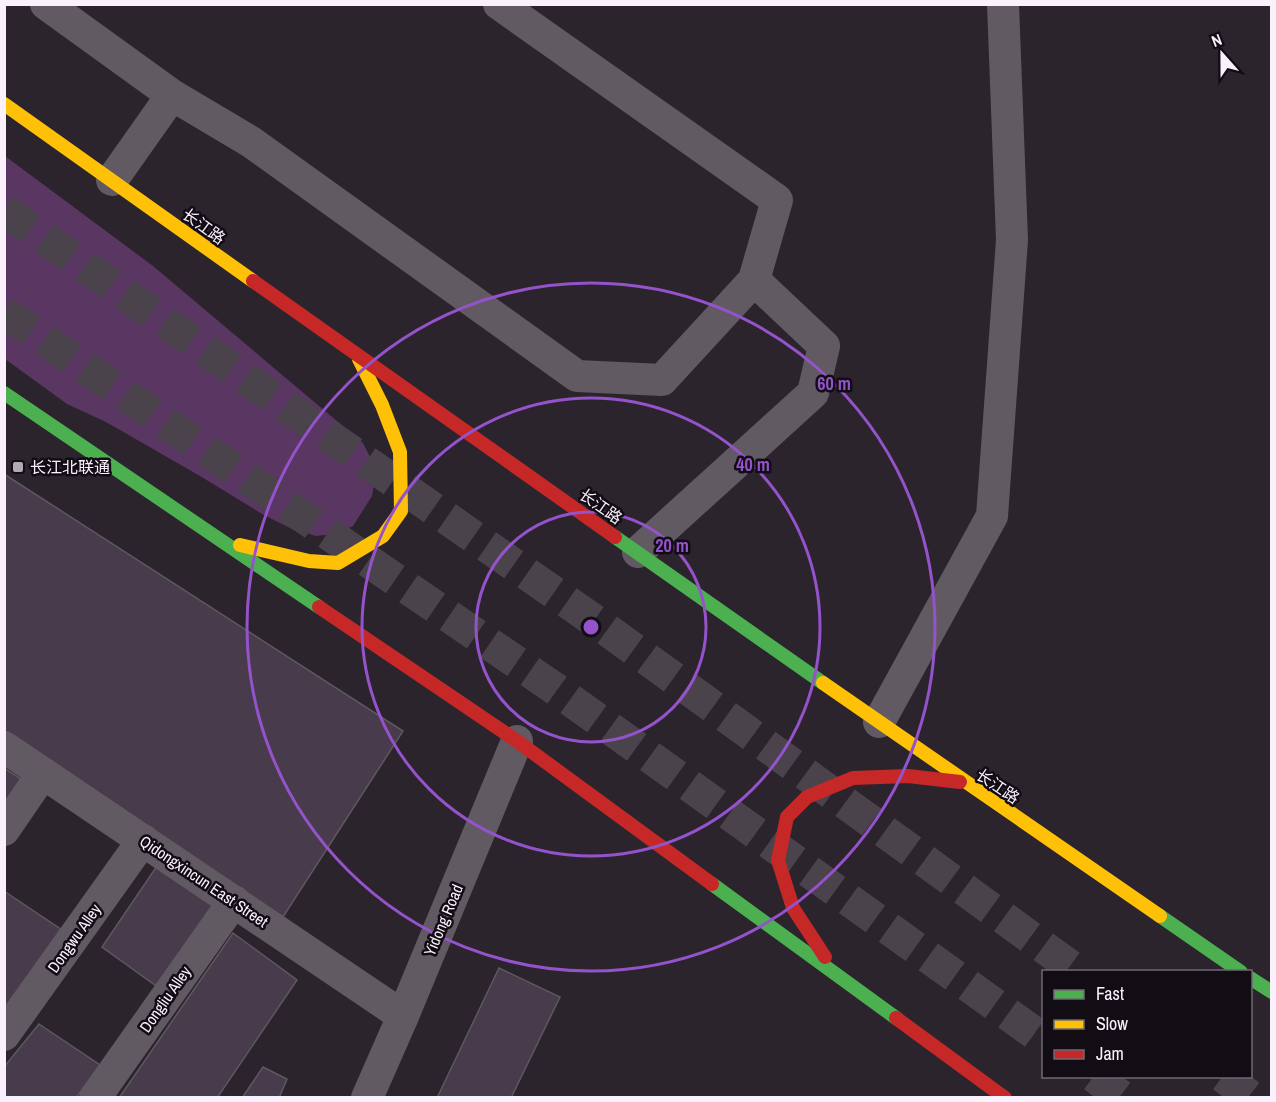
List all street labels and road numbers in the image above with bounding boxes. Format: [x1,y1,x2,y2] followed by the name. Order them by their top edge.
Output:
[178,203,230,249] street label: 长江路
[575,483,627,529] street label: 长江路
[972,763,1024,809] street label: 长江路
[136,830,273,932] street label: Qidongxincun East Street
[418,881,468,959] street label: Yidong Road
[42,899,106,977] street label: Dongwu Alley
[134,961,196,1037] street label: Dongliu Alley

